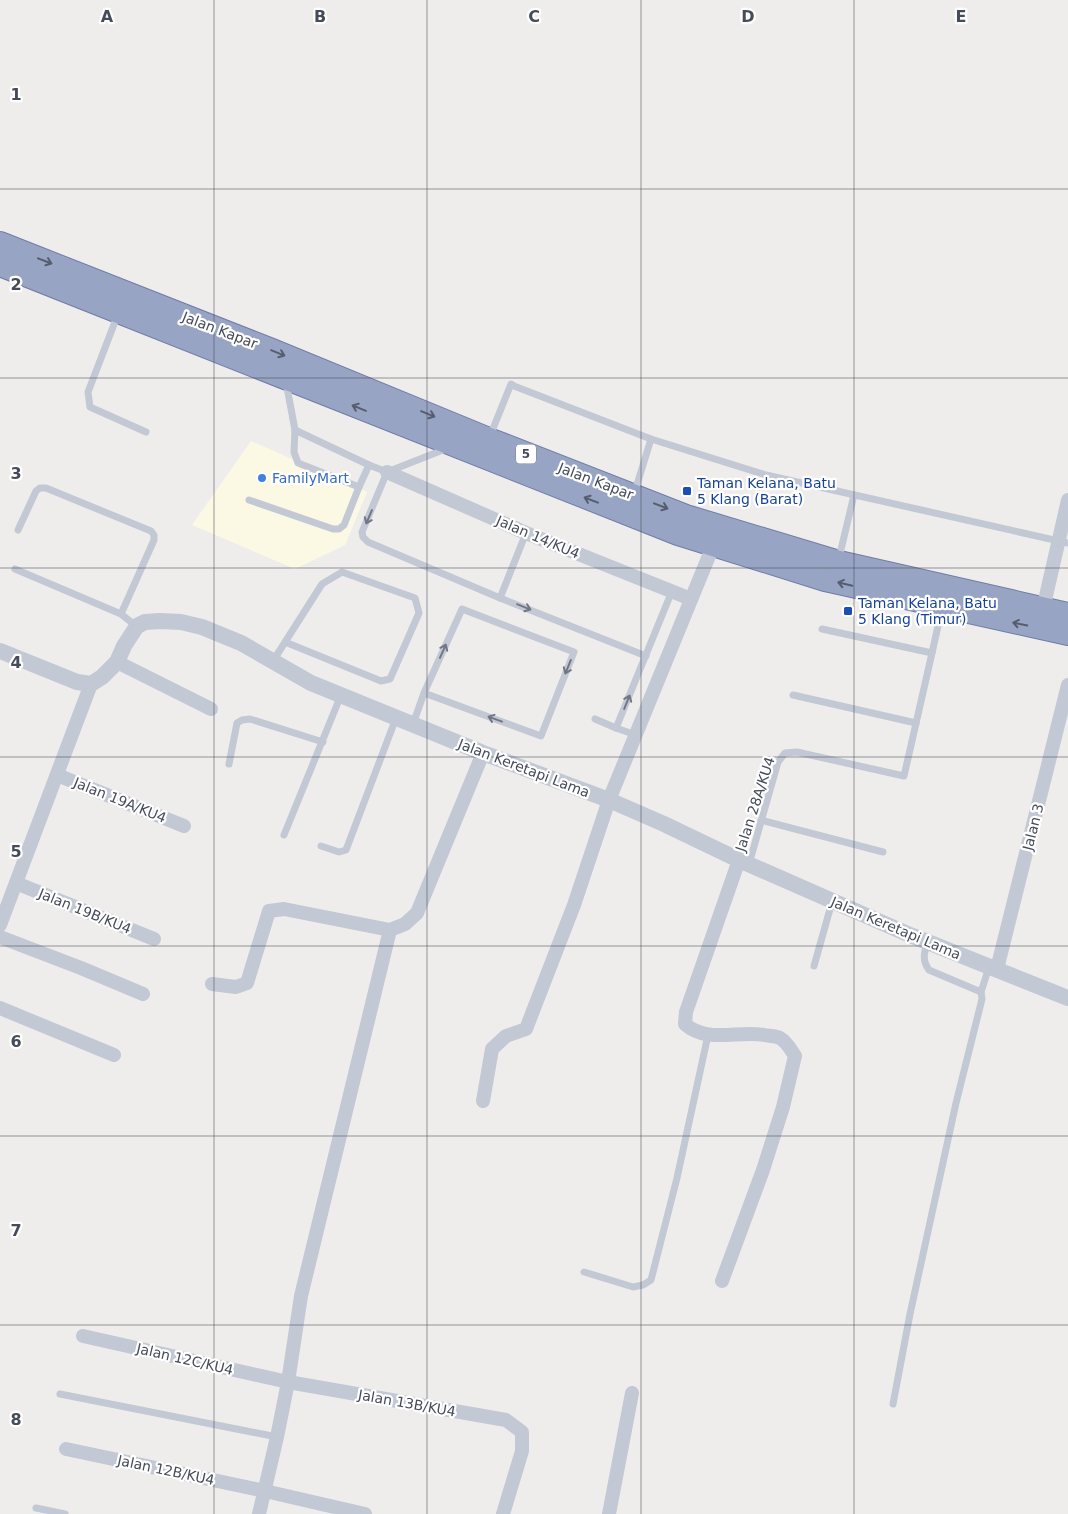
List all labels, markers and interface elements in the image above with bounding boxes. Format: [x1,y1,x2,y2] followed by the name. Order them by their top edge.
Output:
[101,7,114,26] text: A
[314,7,326,26] text: B
[528,7,540,26] text: C
[741,7,755,26] text: D
[956,7,966,26] text: E
[10,85,22,104] text: 1
[37,257,53,266] one-way arrow
[10,275,22,294] text: 2
[179,308,260,352] street label: Jalan Kapar
[270,348,285,358] one-way arrow
[352,403,367,412] one-way arrow
[420,410,435,420] one-way arrow
[516,444,536,464] road number: 5
[555,459,636,503] street label: Jalan Kapar
[10,464,22,483] text: 3
[272,470,349,486] place label: FamilyMart
[256,472,268,484] marker: FamilyMart
[696,475,836,507] place label: Taman Kelana, Batu 5 Klang (Barat)
[681,485,693,497] marker: Taman Kelana, Batu 5 Klang (Barat)
[584,495,599,505] one-way arrow
[653,502,668,512] one-way arrow
[363,509,373,524] one-way arrow
[493,512,582,562] street label: Jalan 14/KU4
[837,579,853,588] one-way arrow
[857,595,997,627] place label: Taman Kelana, Batu 5 Klang (Timur)
[516,603,531,613] one-way arrow
[842,605,854,617] marker: Taman Kelana, Batu 5 Klang (Timur)
[1013,618,1029,628] one-way arrow
[438,644,448,659] one-way arrow
[10,653,22,672] text: 4
[563,659,573,674] one-way arrow
[623,695,632,710] one-way arrow
[488,714,503,723] one-way arrow
[455,735,592,800] street label: Jalan Keretapi Lama
[732,755,778,854] street label: Jalan 28A/KU4
[70,774,169,826] street label: Jalan 19A/KU4
[1019,802,1046,853] street label: Jalan 3
[10,842,22,861] text: 5
[35,885,134,937] street label: Jalan 19B/KU4
[828,893,963,963] street label: Jalan Keretapi Lama
[10,1032,22,1051] text: 6
[10,1221,22,1240] text: 7
[134,1340,235,1378] street label: Jalan 12C/KU4
[356,1386,457,1419] street label: Jalan 13B/KU4
[10,1410,22,1429] text: 8
[115,1452,216,1488] street label: Jalan 12B/KU4

